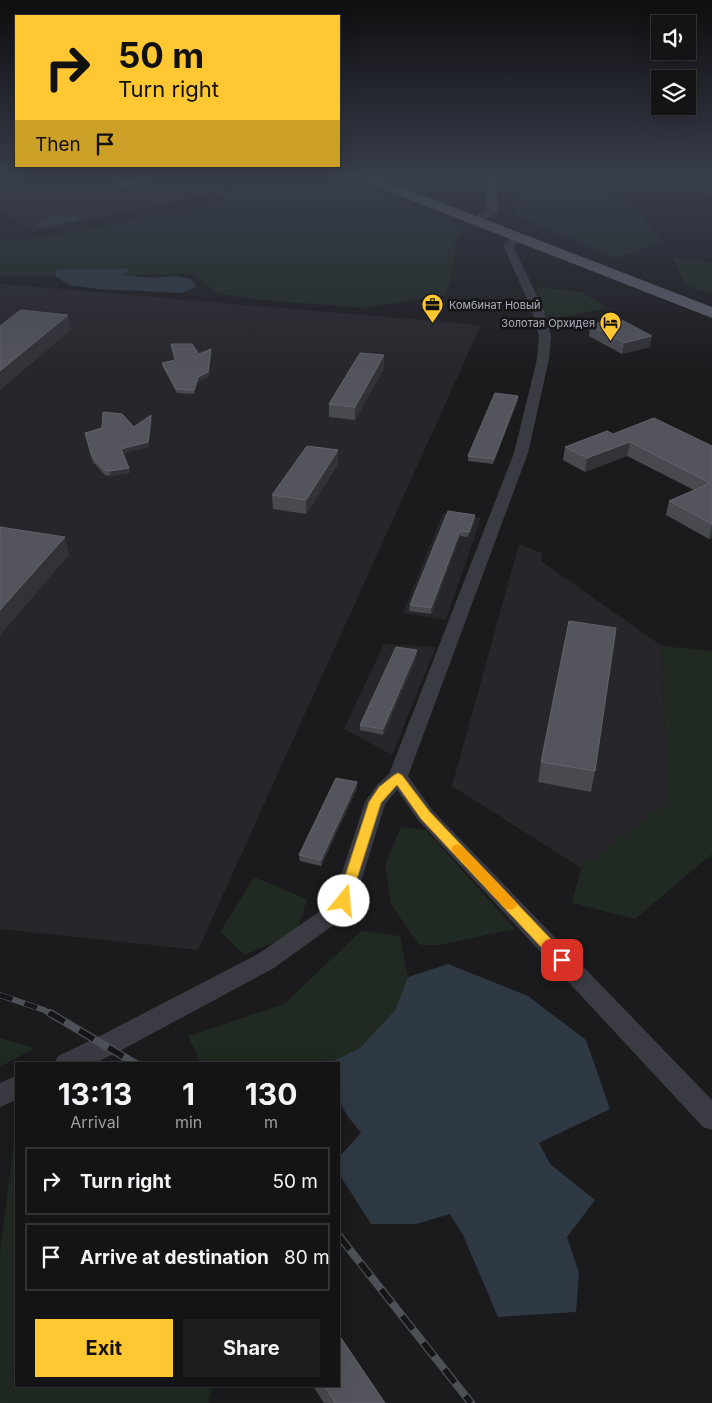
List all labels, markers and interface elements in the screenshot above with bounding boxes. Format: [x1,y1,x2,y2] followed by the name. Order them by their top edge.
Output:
[651,15,696,115] map controls
[651,15,696,60] button: sound
[118,34,204,76] text: 50 m
[35,35,100,100] icon: right
[651,70,696,115] button: layers
[118,76,219,102] text: Turn right
[91,130,119,158] icon: arrive
[35,133,81,156] text: Then
[421,293,445,324] office icon: Комбинат Новый
[449,298,541,312] place label: Комбинат Новый
[599,311,623,342] hotel icon: Золотая Орхидея
[501,316,595,330] place label: Золотая Орхидея
[317,874,369,926] position arrow
[541,939,583,981] pin
[548,946,576,974] icon: arrive
[58,1076,132,1112] text: 13:13
[182,1076,195,1112] text: 1
[245,1076,297,1112] text: 130
[70,1112,120,1132] text: Arrival
[175,1112,202,1132] text: min
[264,1112,278,1132] text: m
[37,1167,65,1195] icon: right
[80,1170,171,1193] text: Turn right
[272,1170,318,1193] text: 50 m
[37,1243,65,1271] icon: arrive
[80,1246,269,1269] text: Arrive at destination
[284,1246,330,1269] text: 80 m
[35,1319,173,1377] button: Exit
[183,1319,320,1377] button: Share

